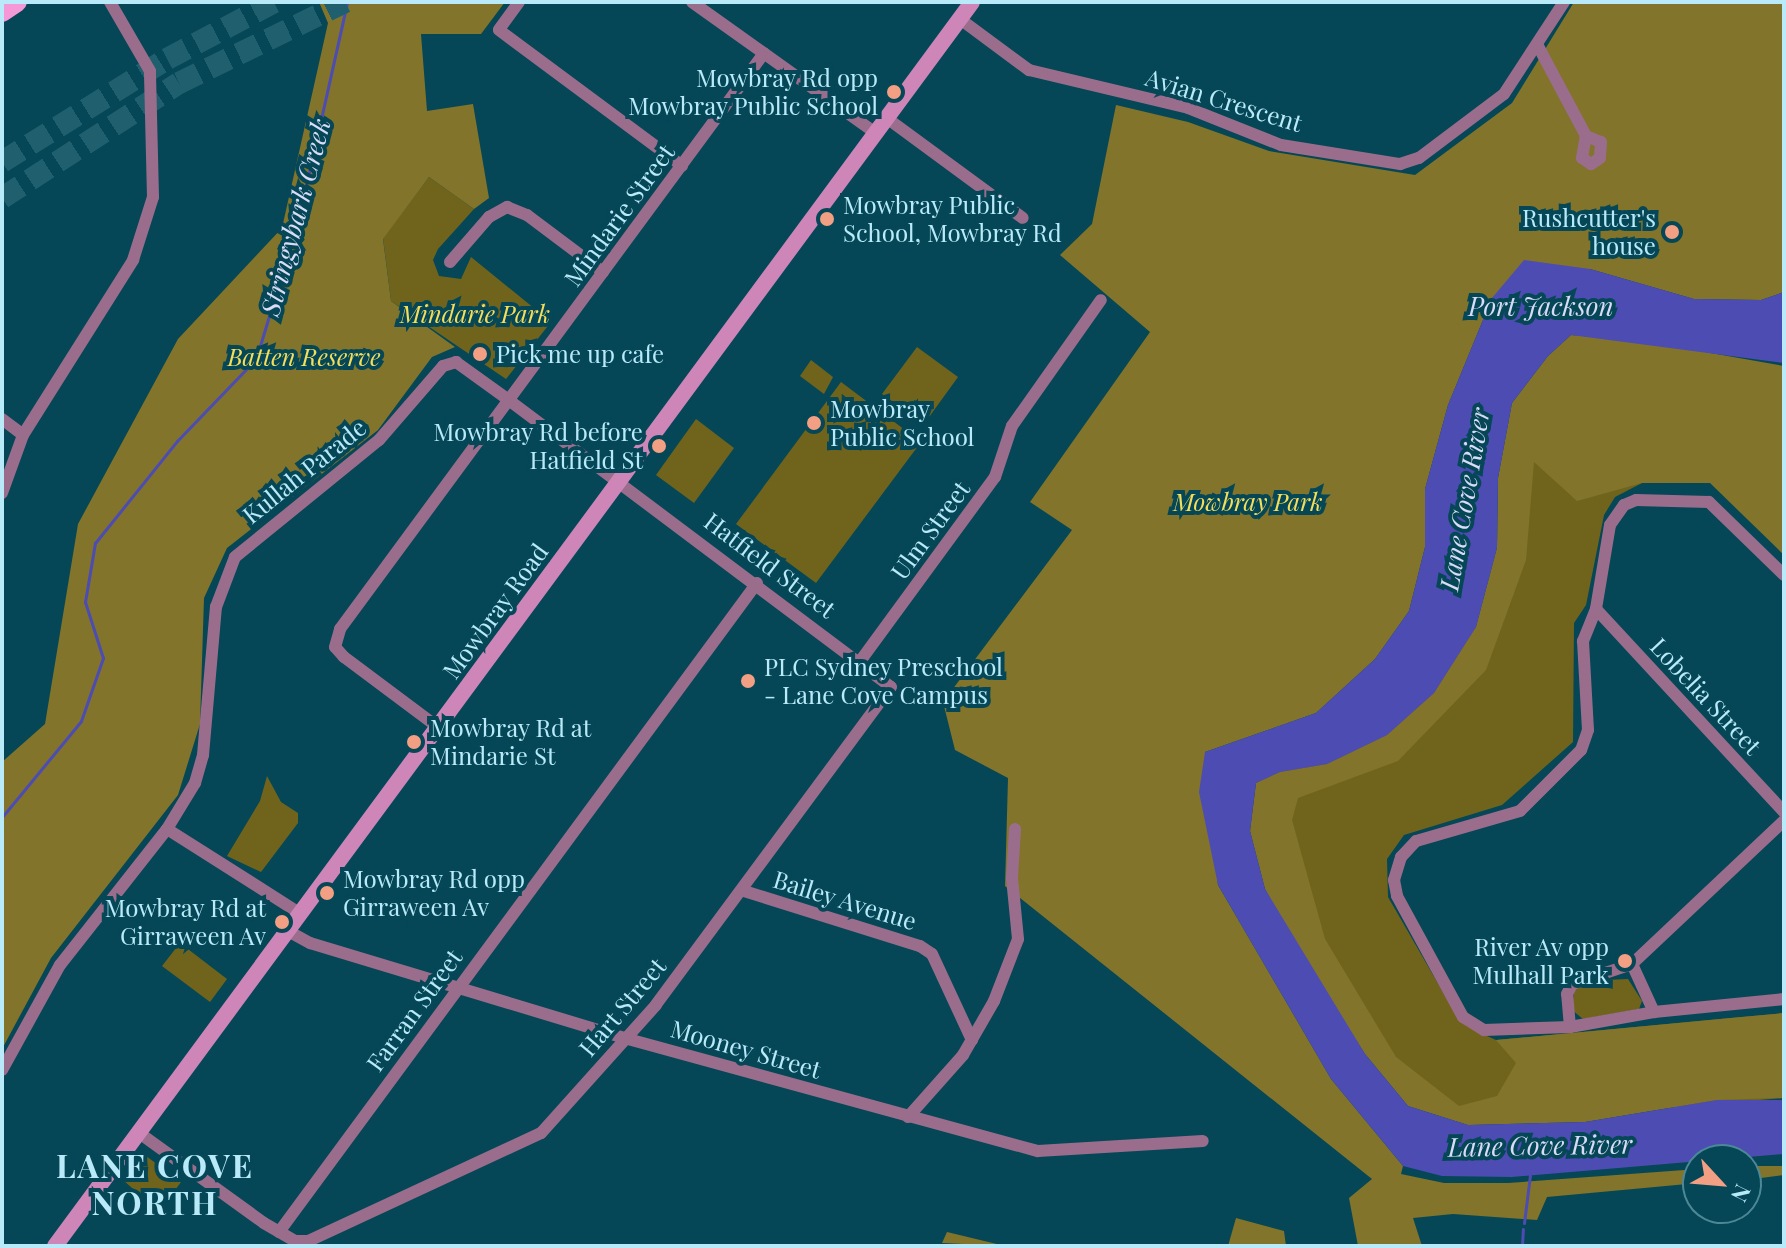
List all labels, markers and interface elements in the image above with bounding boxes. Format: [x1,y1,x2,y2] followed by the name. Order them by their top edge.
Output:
[1142,62,1306,138] street label: Avian Crescent
[628,64,878,120] place label: Mowbray Rd opp Mowbray Public School
[885,83,903,101] marker: Mowbray Rd opp Mowbray Public School
[254,115,336,319] water label: Stringybark Creek
[558,138,680,292] street label: Mindarie Street
[843,191,1062,247] place label: Mowbray Public School, Mowbray Rd
[1522,204,1656,260] place label: Rushcutter's house
[818,210,836,228] marker: Mowbray Public School, Mowbray Rd
[1663,223,1681,241] marker: Rushcutter's house
[1468,290,1614,322] water label: Port Jackson
[400,300,550,328] park label: Mindarie Park
[496,340,665,368] place label: Pick me up cafe
[227,343,381,371] park label: Batten Reserve
[471,345,489,363] marker: Pick me up cafe
[830,395,974,451] place label: Mowbray Public School
[1433,405,1495,593] water label: Lane Cove River
[237,413,371,529] street label: Kullah Parade
[805,414,823,432] marker: Mowbray Public School
[433,418,643,474] place label: Mowbray Rd before Hatfield St
[650,437,668,455] marker: Mowbray Rd before Hatfield St
[885,475,975,585] street label: Ulm Street
[1173,488,1323,516] park label: Mowbray Park
[699,506,841,624] street label: Hatfield Street
[436,538,554,684] street label: Mowbray Road
[1645,632,1767,760] street label: Lobelia Street
[764,653,1004,709] place label: PLC Sydney Preschool - Lane Cove Campus
[739,672,757,690] marker: PLC Sydney Preschool - Lane Cove Campus
[430,714,592,770] place label: Mowbray Rd at Mindarie St
[405,733,423,751] marker: Mowbray Rd at Mindarie St
[769,864,921,936] street label: Bailey Avenue
[343,865,526,921] place label: Mowbray Rd opp Girraween Av
[318,884,336,902] marker: Mowbray Rd opp Girraween Av
[104,894,266,950] place label: Mowbray Rd at Girraween Av
[273,913,291,931] marker: Mowbray Rd at Girraween Av
[1472,933,1609,989] place label: River Av opp Mulhall Park
[360,944,468,1076] street label: Farran Street
[573,952,671,1062] street label: Hart Street
[1616,952,1634,970] marker: River Av opp Mulhall Park
[667,1014,825,1084] street label: Mooney Street
[1447,1128,1633,1162] water label: Lane Cove River
[1682,1144,1762,1224] north arrow
[56,1147,254,1222] district label: LANE COVE NORTH
[1725,1180,1759,1207] text: N

